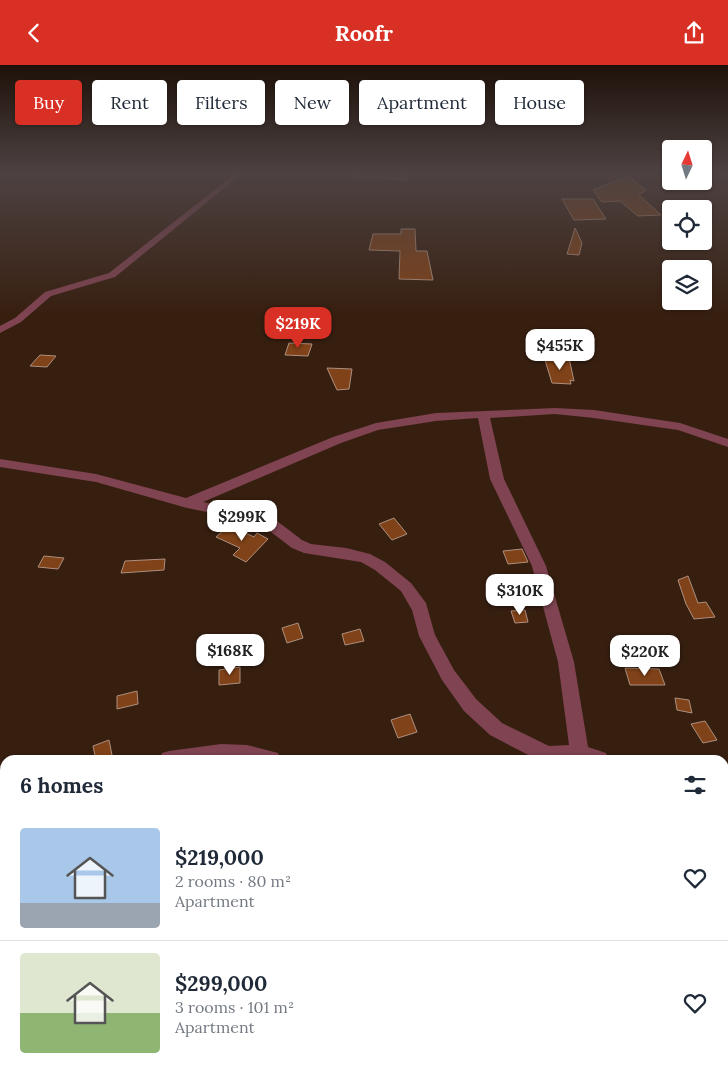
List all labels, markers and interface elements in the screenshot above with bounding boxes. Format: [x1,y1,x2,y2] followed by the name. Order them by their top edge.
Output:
[20,19,48,47] icon: back
[335,19,393,47] text: Roofr
[680,19,708,47] icon: share
[15,80,82,125] chip: Buy
[92,80,167,125] chip: Rent
[177,80,265,125] chip: Filters
[275,80,349,125] chip: New
[359,80,485,125] chip: Apartment
[495,80,584,125] chip: House
[662,140,712,190] north arrow
[662,140,712,310] map controls
[662,200,712,250] button: locate
[662,260,712,310] button: layers
[263,307,333,349] pin: $219K
[275,313,321,333] text: $219K
[525,329,595,371] pin: $455K
[537,335,583,355] text: $455K
[207,499,277,542] pin: $299K
[218,506,266,526] text: $299K
[485,573,555,616] pin: $310K
[497,580,543,600] text: $310K
[195,633,265,676] pin: $168K
[610,635,680,677] pin: $220K
[207,640,253,660] text: $168K
[621,641,669,661] text: $220K
[681,771,709,799] icon: filters
[20,772,103,799] text: 6 homes
[175,844,264,871] text: $219,000
[60,848,120,908] icon: home
[681,864,709,892] icon: heart
[175,871,291,891] text: 2 rooms · 80 m²
[175,891,255,911] text: Apartment
[175,970,267,997] text: $299,000
[60,973,120,1033] icon: home
[681,989,709,1017] icon: heart
[175,997,294,1017] text: 3 rooms · 101 m²
[175,1017,255,1037] text: Apartment

